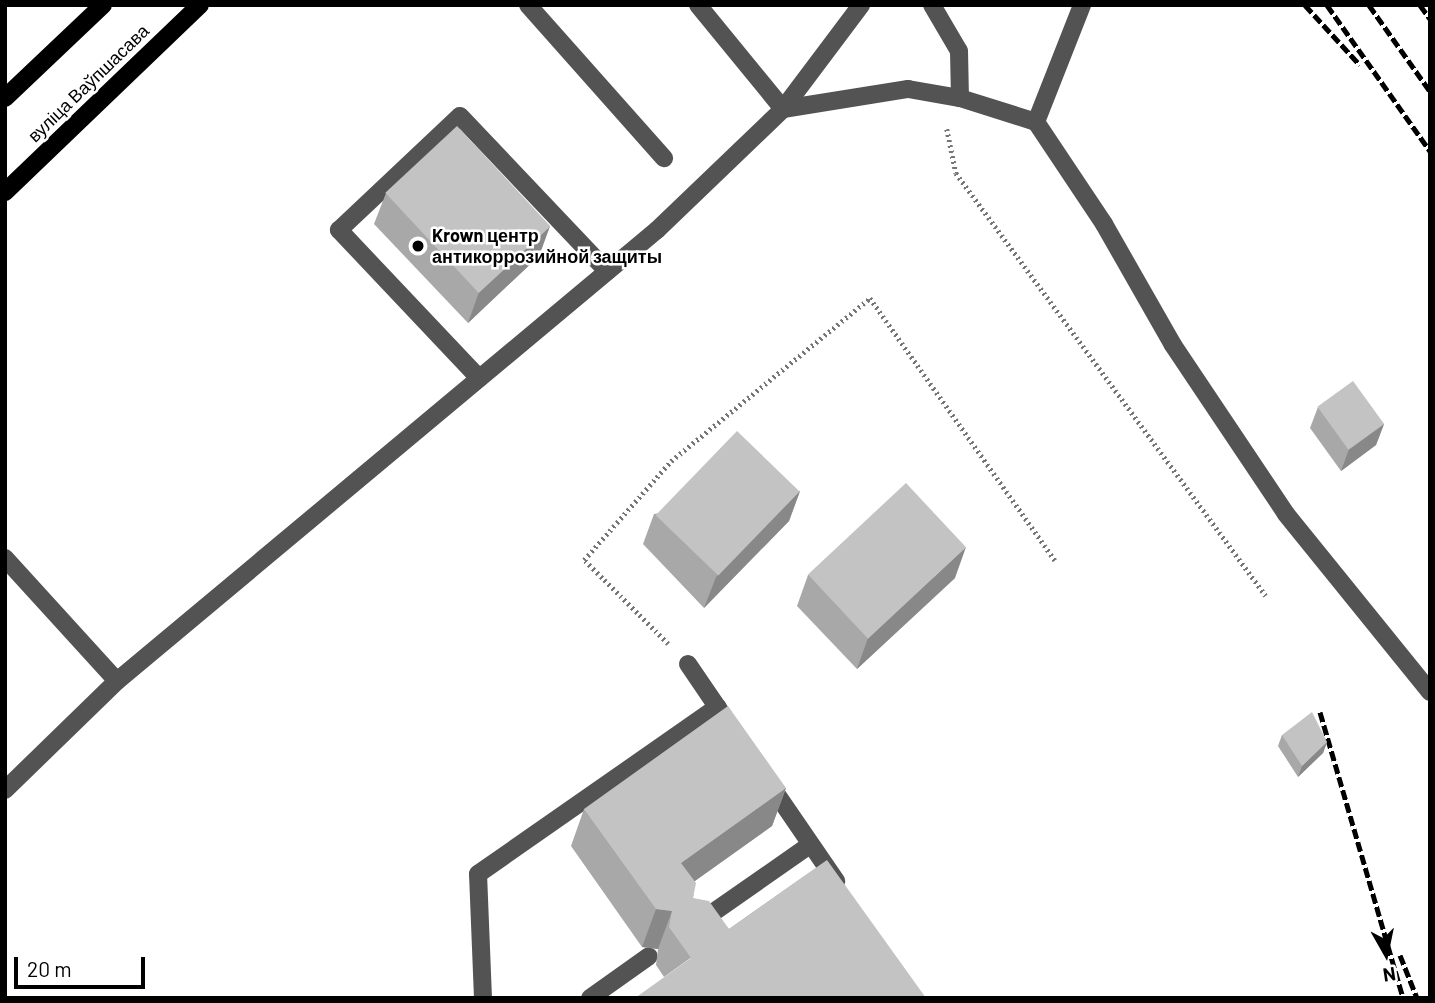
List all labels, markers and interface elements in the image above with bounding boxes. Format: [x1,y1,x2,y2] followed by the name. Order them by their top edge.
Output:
[23,20,153,146] street label: вуліца Ваўпшасава
[432,225,662,268] place label: Krown центр антикоррозийной защиты
[410,238,426,254] marker: Krown центр антикоррозийной защиты
[1351,919,1421,989] north arrow
[18,944,149,988] scale bar
[27,956,72,981] text: 20 m
[1381,963,1397,988] text: N

